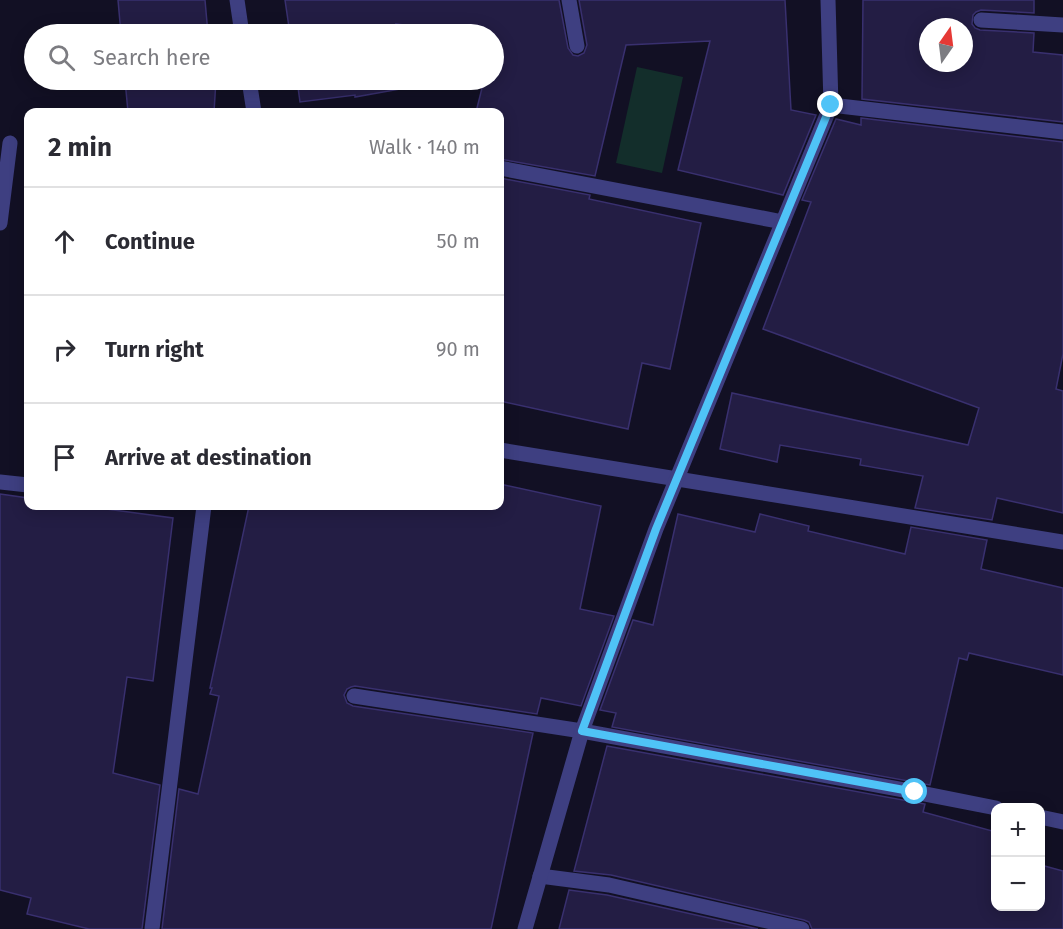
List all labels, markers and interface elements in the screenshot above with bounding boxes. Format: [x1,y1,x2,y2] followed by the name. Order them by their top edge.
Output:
[919,18,973,72] north arrow
[24,24,504,90] search box
[45,41,78,74] icon: search
[93,44,211,71] text: Search here
[817,91,843,117] route end
[48,132,112,163] text: 2 min
[369,135,480,159] text: Walk · 140 m
[48,225,81,258] icon: ahead
[105,228,195,255] text: Continue
[436,229,480,253] text: 50 m
[48,333,81,366] icon: right
[105,336,204,363] text: Turn right
[436,337,480,361] text: 90 m
[48,441,81,474] icon: arrive
[105,444,312,471] text: Arrive at destination
[901,778,927,804] route start
[991,803,1045,911] map controls
[991,803,1045,857] button: +
[991,857,1045,911] button: −

